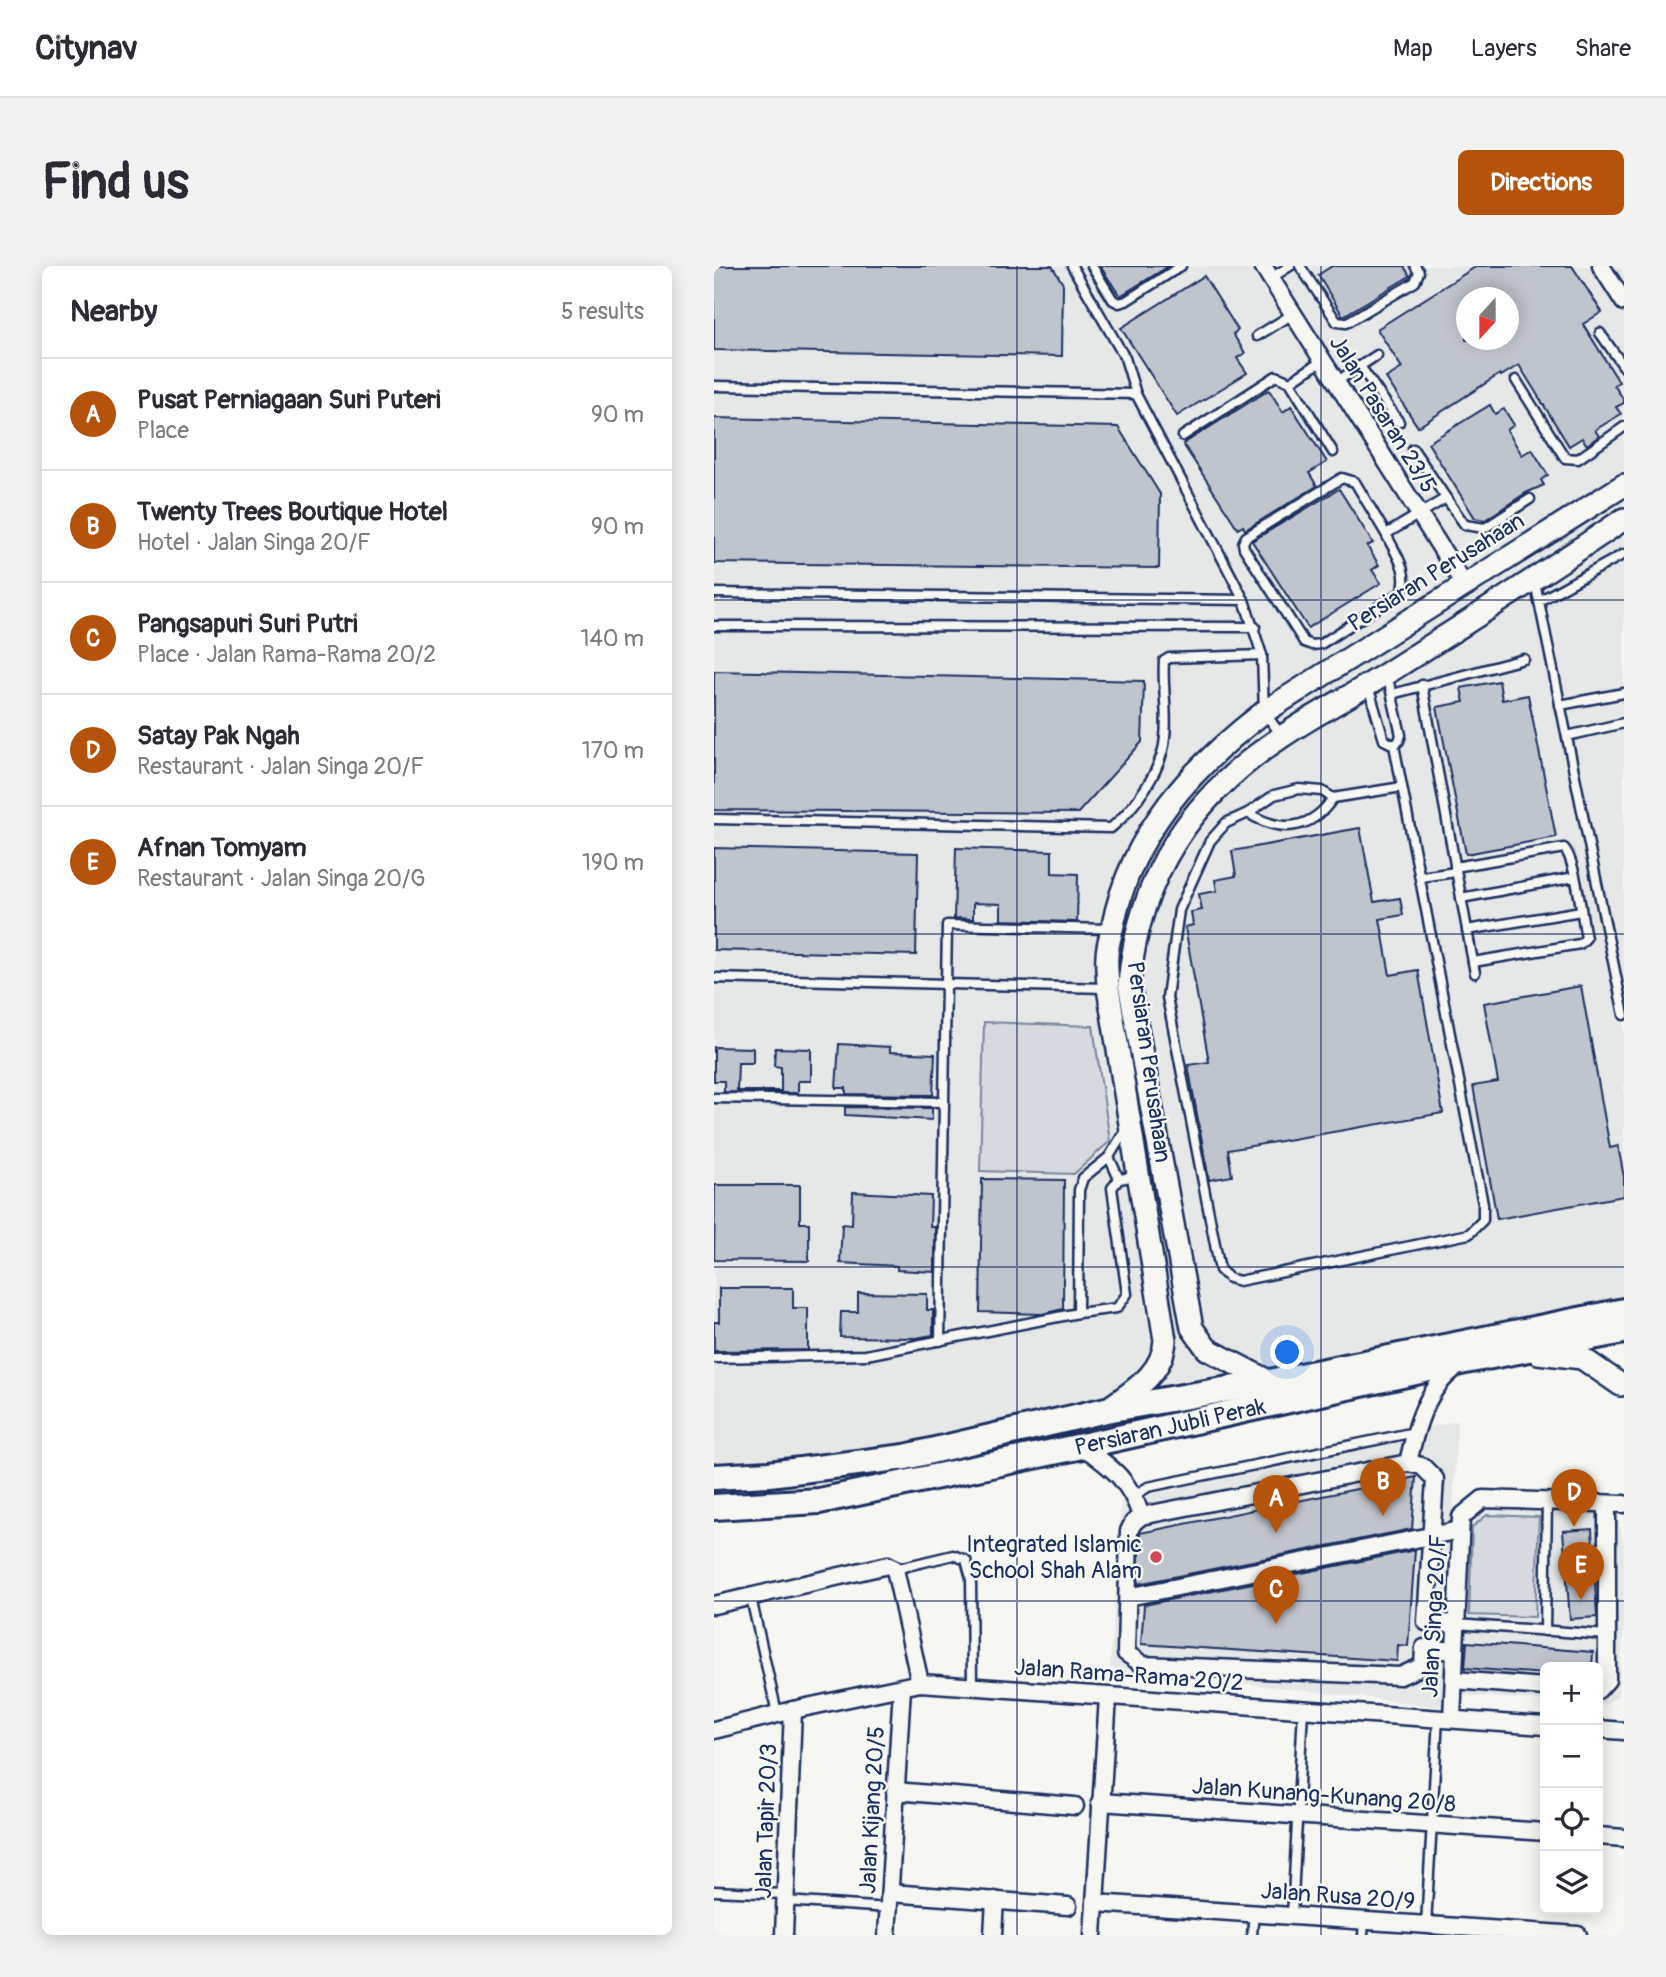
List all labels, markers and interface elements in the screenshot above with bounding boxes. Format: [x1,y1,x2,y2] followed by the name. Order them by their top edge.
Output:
[35,28,138,69] text: Citynav
[1393,34,1433,63] text: Map
[1471,34,1537,63] text: Layers
[1575,34,1631,63] text: Share
[1458,150,1624,215] button: Directions
[42,152,189,213] text: Find us
[1456,287,1519,350] north arrow
[70,293,157,330] text: Nearby
[561,297,644,326] text: 5 results
[1323,330,1443,498] street label: Jalan Pasaran 23/5
[137,384,441,416] text: Pusat Perniagaan Suri Puteri
[86,400,100,429] text: A
[591,400,644,429] text: 90 m
[137,416,189,445] text: Place
[137,496,448,528] text: Twenty Trees Boutique Hotel
[1342,506,1530,638] street label: Persiaran Perusahaan
[86,512,100,541] text: B
[591,512,644,541] text: 90 m
[137,528,371,557] text: Hotel · Jalan Singa 20/F
[137,608,358,640] text: Pangsapuri Suri Putri
[86,624,100,653] text: C
[581,624,644,653] text: 140 m
[137,640,436,669] text: Place · Jalan Rama-Rama 20/2
[137,720,300,752] text: Satay Pak Ngah
[86,736,100,765] text: D
[582,736,644,765] text: 170 m
[137,752,424,781] text: Restaurant · Jalan Singa 20/F
[137,832,307,864] text: Afnan Tomyam
[87,848,99,877] text: E
[582,848,644,877] text: 190 m
[137,864,426,893] text: Restaurant · Jalan Singa 20/G
[1121,960,1177,1164] street label: Persiaran Perusahaan
[1270,1335,1304,1369] your location
[1072,1391,1269,1462] street label: Persiaran Jubli Perak
[1360,1458,1406,1516] pin: B
[1551,1469,1597,1527] pin: D
[1253,1475,1299,1533] pin: A
[966,1530,1142,1585] place label: Integrated Islamic School Shah Alam
[1415,1534,1453,1698] street label: Jalan Singa 20/F
[1558,1542,1604,1600] pin: E
[1148,1549,1164,1565] marker: Integrated Islamic School Shah Alam
[1253,1566,1299,1624] pin: C
[1013,1653,1245,1697] street label: Jalan Rama-Rama 20/2
[1540,1662,1603,1914] map controls
[1540,1662,1603,1725] button: +
[853,1725,891,1895] street label: Jalan Kijang 20/5
[1540,1725,1603,1788] button: −
[749,1743,783,1899] street label: Jalan Tapir 20/3
[1191,1771,1457,1819] street label: Jalan Kunang-Kunang 20/8
[1540,1788,1603,1851] button: locate
[1540,1851,1603,1914] button: layers
[1260,1876,1416,1916] street label: Jalan Rusa 20/9

